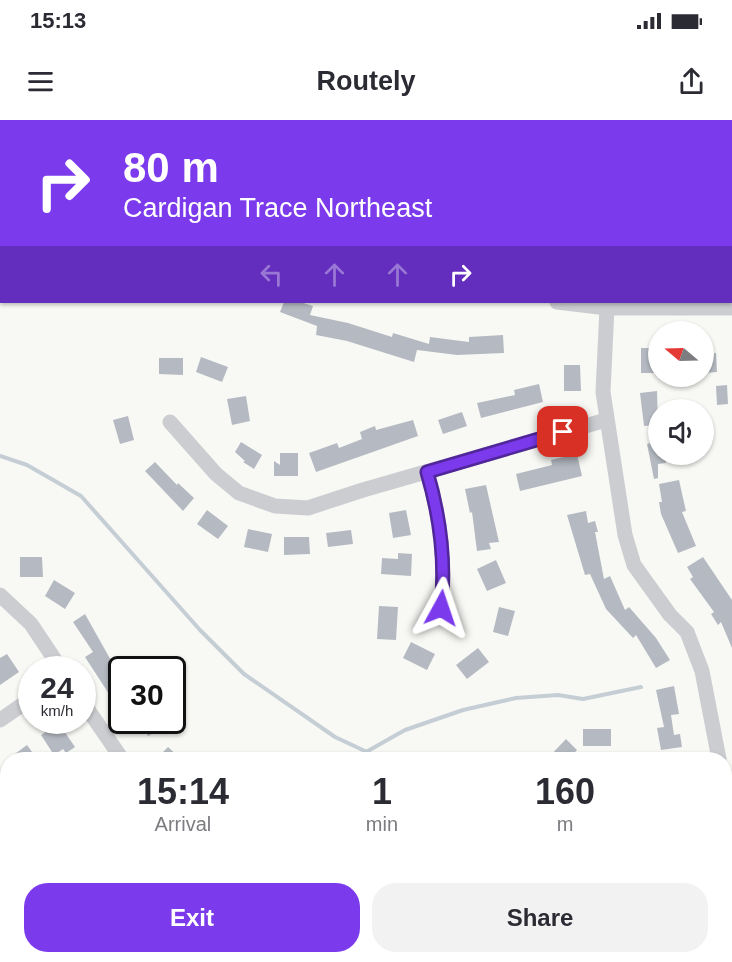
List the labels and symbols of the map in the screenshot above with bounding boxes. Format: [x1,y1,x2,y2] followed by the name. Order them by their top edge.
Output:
[648,321,714,387] north arrow
[537,406,588,457] pin
[409,576,473,640] position arrow
[108,656,186,734] speed limit sign: 30

